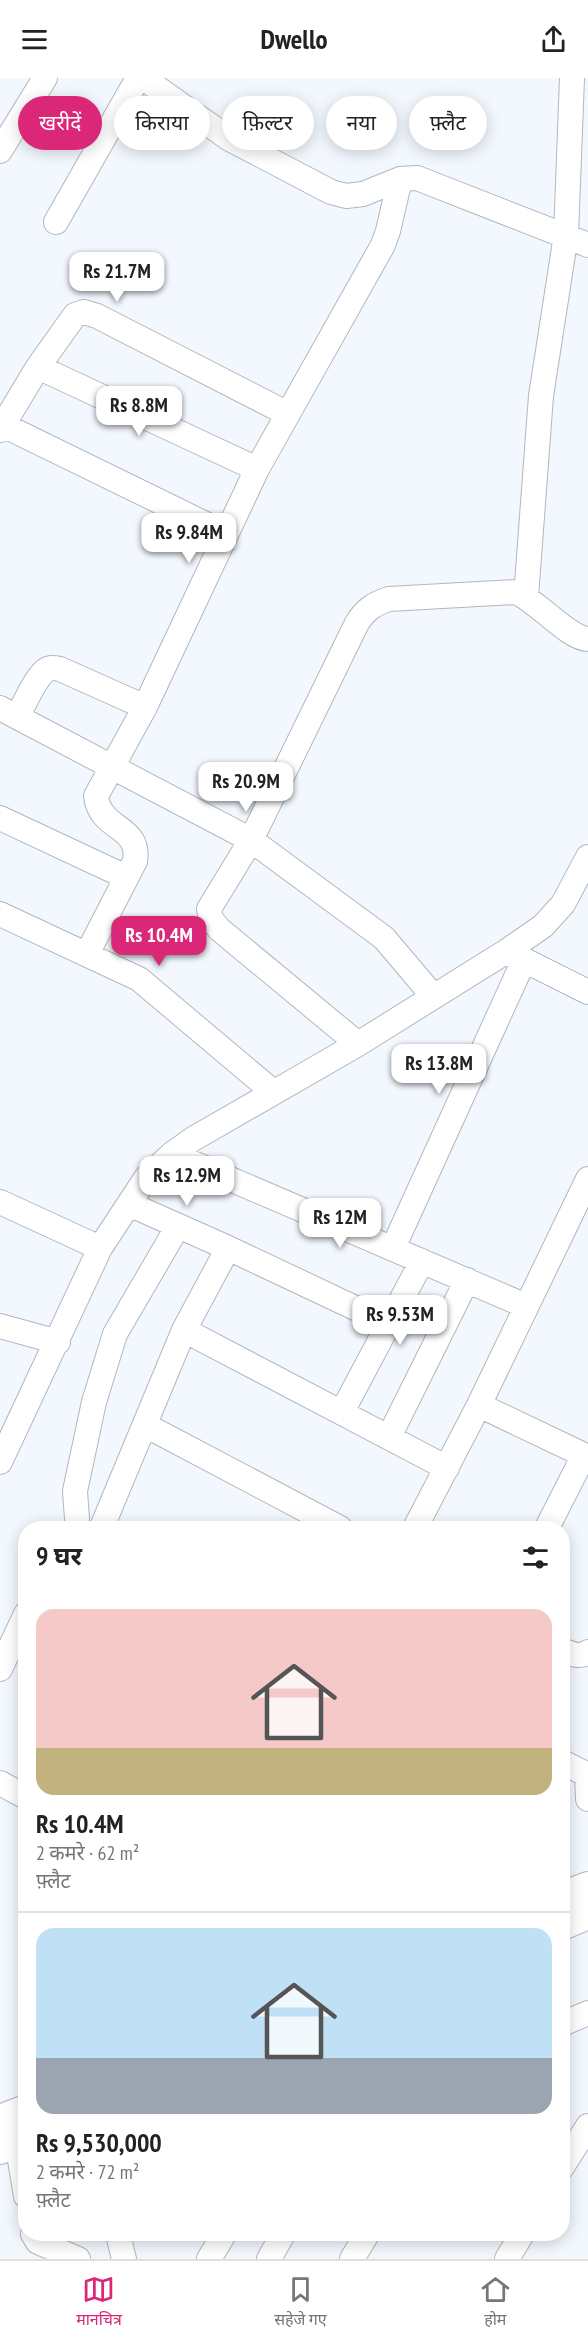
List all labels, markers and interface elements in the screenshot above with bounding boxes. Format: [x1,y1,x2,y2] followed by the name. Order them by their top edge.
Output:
[260,22,328,56] text: Dwello
[18,23,51,56] icon: menu
[537,23,570,56] icon: share
[18,96,102,150] chip: खरीदें
[114,96,210,150] chip: किराया
[222,96,314,150] chip: फ़िल्टर
[326,96,397,150] chip: नया
[409,96,487,150] chip: फ़्लैट
[55,252,179,303] pin: Rs 21.7M
[83,258,151,284] text: Rs 21.7M
[84,386,194,437] pin: Rs 8.8M
[110,392,168,418] text: Rs 8.8M
[127,513,251,564] pin: Rs 9.84M
[155,519,223,545] text: Rs 9.84M
[184,762,308,813] pin: Rs 20.9M
[212,768,280,794] text: Rs 20.9M
[97,916,221,967] pin: Rs 10.4M
[125,922,193,948] text: Rs 10.4M
[377,1044,501,1095] pin: Rs 13.8M
[405,1050,473,1076] text: Rs 13.8M
[125,1156,249,1207] pin: Rs 12.9M
[153,1162,221,1188] text: Rs 12.9M
[291,1198,389,1249] pin: Rs 12M
[313,1204,367,1230] text: Rs 12M
[338,1295,462,1346] pin: Rs 9.53M
[366,1301,434,1327] text: Rs 9.53M
[36,1539,82,1572] text: 9 घर
[519,1541,552,1574] icon: filters
[240,1648,348,1756] icon: home
[36,1807,124,1840] text: Rs 10.4M
[36,1840,139,1866] text: 2 कमरे · 62 m²
[36,1868,71,1894] text: फ़्लैट
[240,1967,348,2075] icon: home
[36,2126,162,2159] text: Rs 9,530,000
[36,2159,139,2185] text: 2 कमरे · 72 m²
[36,2187,71,2213] text: फ़्लैट
[76,2273,122,2332] tab: मानचित्र
[274,2273,327,2332] tab: सहेजे गए
[479,2273,512,2332] tab: होम

